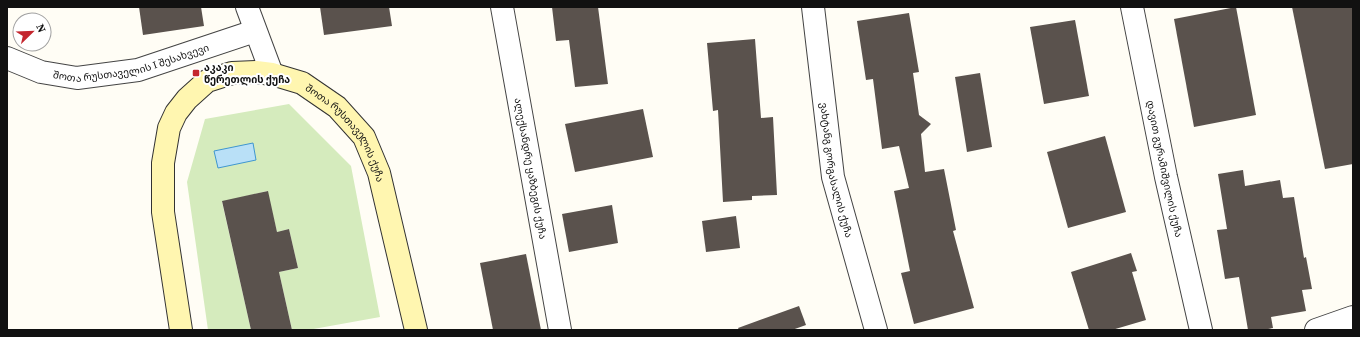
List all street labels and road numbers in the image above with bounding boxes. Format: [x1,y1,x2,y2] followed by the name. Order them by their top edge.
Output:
[52,40,211,85] street label: შოთა რუსთაველის I შესახვევი
[303,81,387,183] street label: შოთა რუსთაველის ქუჩა
[512,97,550,240] street label: ალექსანდრე ყაზბეგის ქუჩა
[1144,99,1186,238] street label: დავით გურამიშვილის ქუჩა
[818,102,856,239] street label: ვახტანგ გორგასალის ქუჩა

